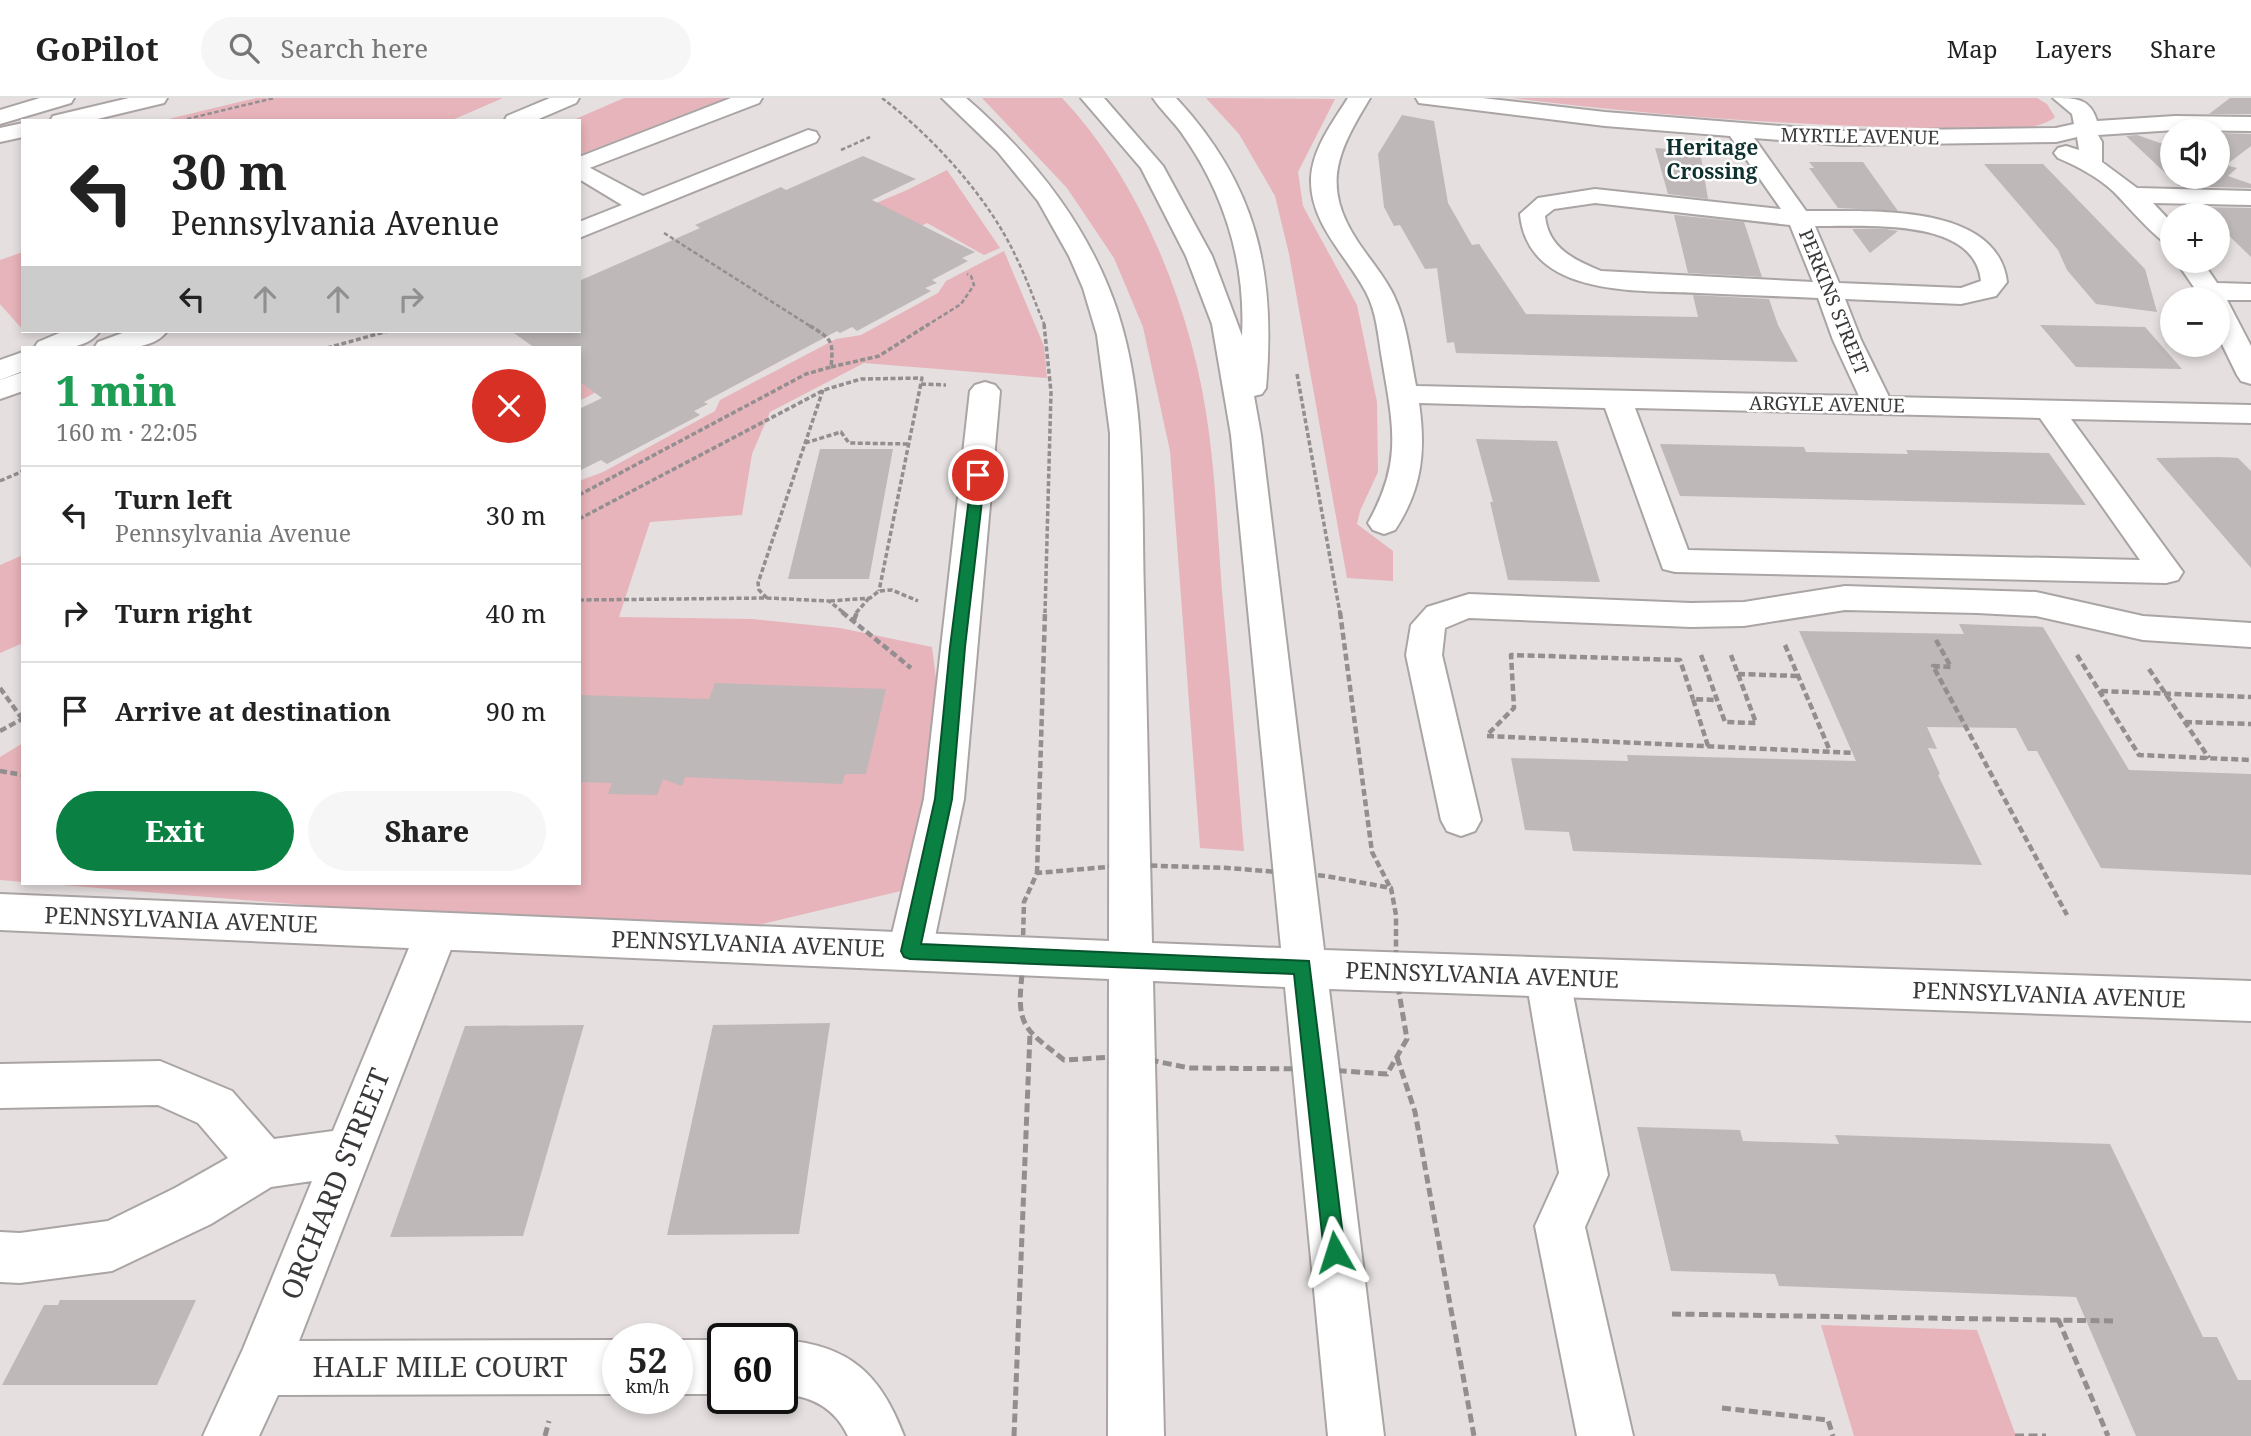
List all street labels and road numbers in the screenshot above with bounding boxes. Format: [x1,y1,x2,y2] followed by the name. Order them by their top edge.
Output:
[1781,122,1940,150] street label: MYRTLE AVENUE
[1793,225,1875,379] street label: PERKINS STREET
[1749,390,1905,418] street label: ARGYLE AVENUE
[44,898,318,940] street label: PENNSYLVANIA AVENUE
[611,922,885,964] street label: PENNSYLVANIA AVENUE
[1345,953,1619,995] street label: PENNSYLVANIA AVENUE
[1912,973,2186,1015] street label: PENNSYLVANIA AVENUE
[270,1062,398,1305] street label: ORCHARD STREET
[313,1347,567,1385] street label: HALF MILE COURT

